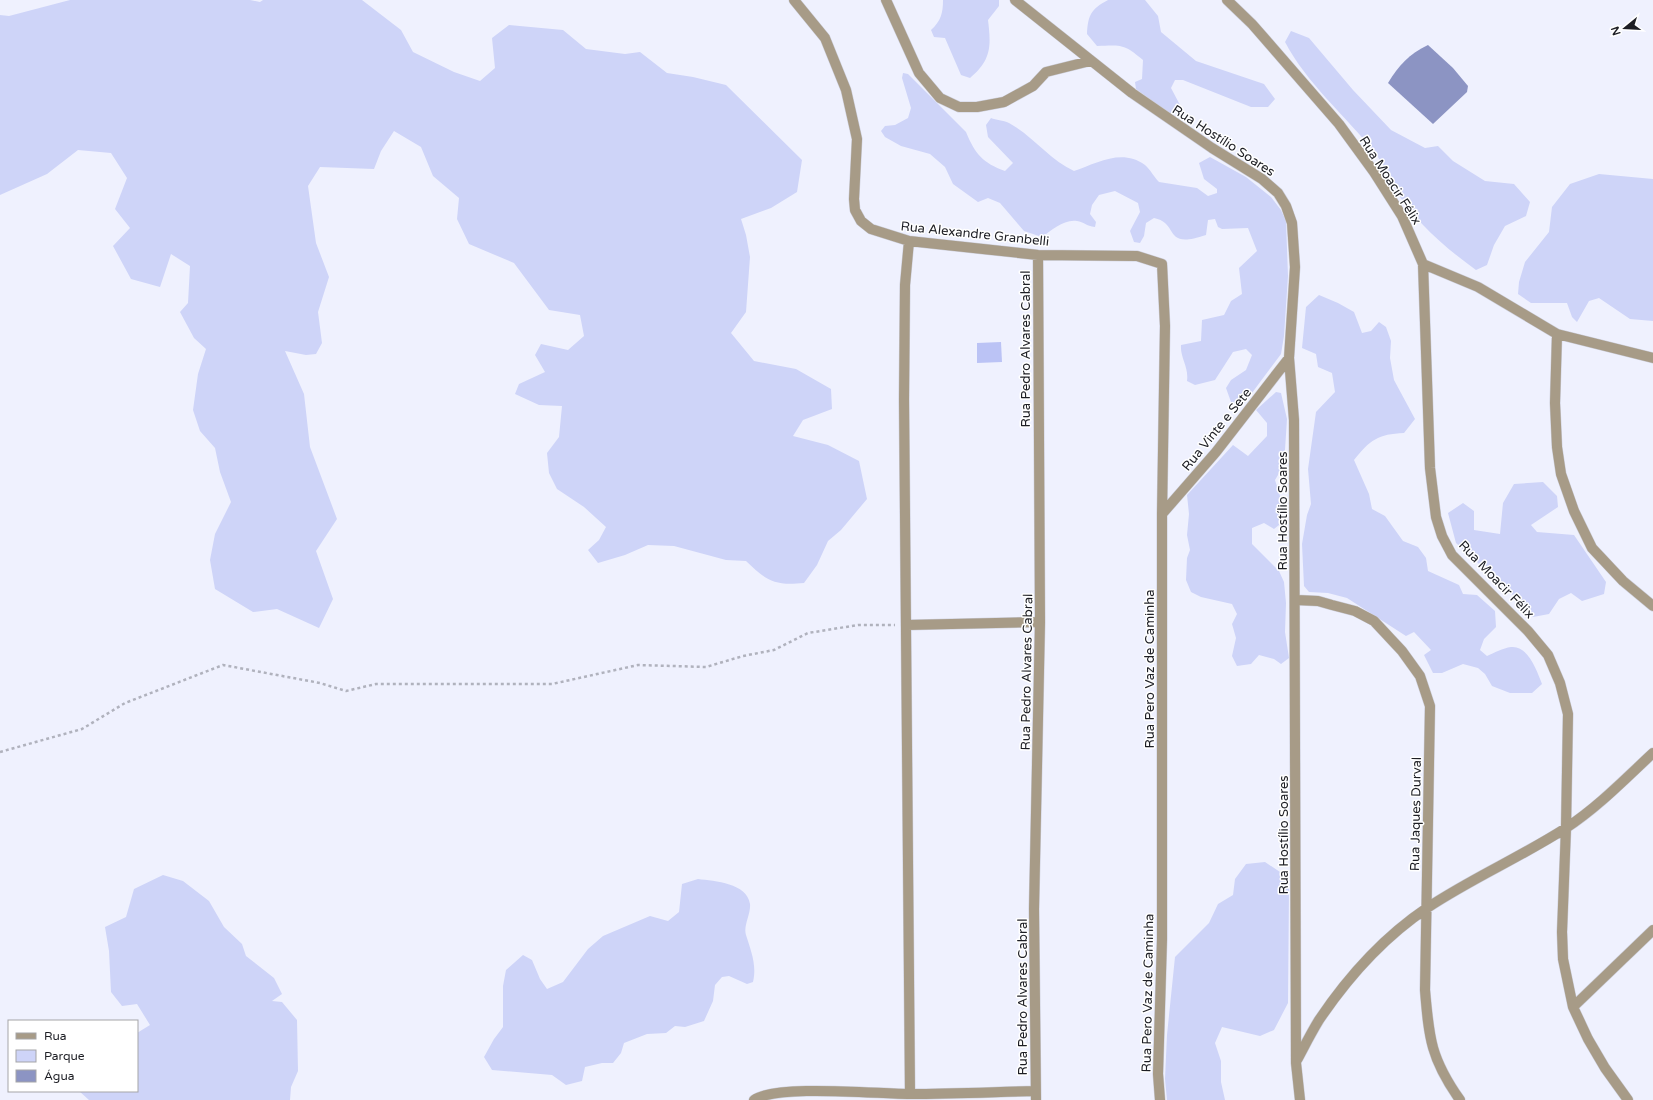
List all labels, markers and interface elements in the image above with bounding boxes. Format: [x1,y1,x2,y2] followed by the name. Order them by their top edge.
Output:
[1605,8,1645,48] north arrow
[1608,25,1624,37] text: N
[1169,102,1278,180] street label: Rua Hostílio Soares
[1356,133,1425,228] street label: Rua Moacir Félix
[900,218,1050,250] street label: Rua Alexandre Granbelli
[1018,271,1034,427] street label: Rua Pedro Alvares Cabral
[1179,385,1255,474] street label: Rua Vinte e Sete
[1275,451,1291,571] street label: Rua Hostílio Soares
[1455,537,1538,622] street label: Rua Moacir Félix
[1142,590,1158,748] street label: Rua Pero Vaz de Caminha
[1018,593,1036,751] street label: Rua Pedro Alvares Cabral
[1407,757,1425,871] street label: Rua Jaques Durval
[1276,775,1292,895] street label: Rua Hostílio Soares
[1139,913,1157,1073] street label: Rua Pero Vaz de Caminha
[1015,919,1031,1075] street label: Rua Pedro Alvares Cabral
[8,1020,138,1092] legend
[44,1029,67,1043] text: Rua
[44,1049,85,1063] text: Parque
[44,1069,74,1083] text: Água

